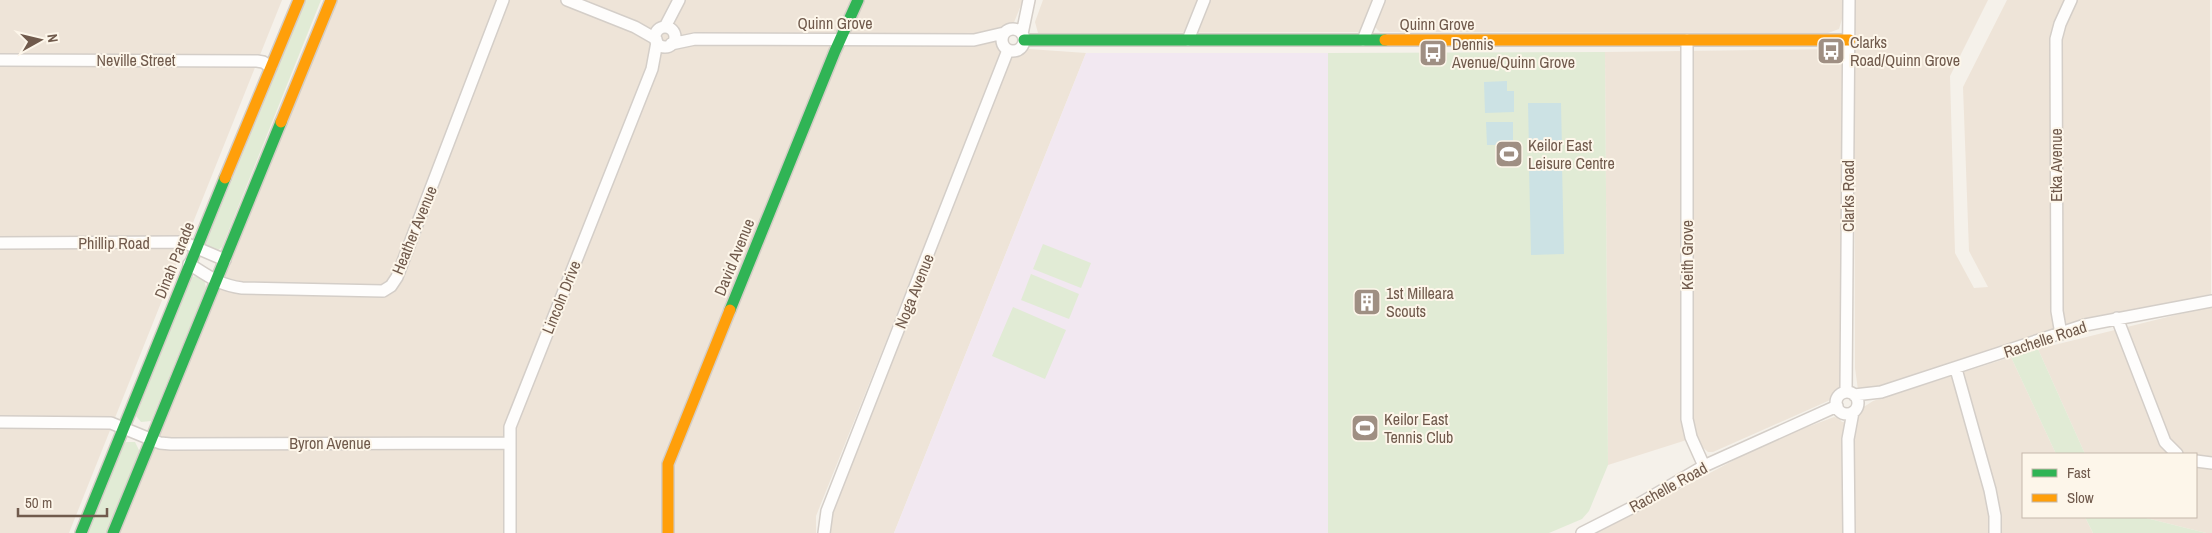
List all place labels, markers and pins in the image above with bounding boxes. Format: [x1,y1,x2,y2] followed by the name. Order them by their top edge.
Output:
[1850,31,1960,71] place label: Clarks Road/Quinn Grove
[1451,33,1575,73] place label: Dennis Avenue/Quinn Grove
[1816,36,1846,66] bus stop icon: Clarks Road/Quinn Grove
[1418,38,1448,68] bus stop icon: Dennis Avenue/Quinn Grove
[1528,134,1615,174] place label: Keilor East Leisure Centre
[1494,139,1524,169] sports icon: Keilor East Leisure Centre
[1386,282,1455,322] place label: 1st Milleara Scouts
[1352,287,1382,317] building icon: 1st Milleara Scouts
[1384,408,1453,448] place label: Keilor East Tennis Club
[1350,413,1380,443] sports icon: Keilor East Tennis Club

